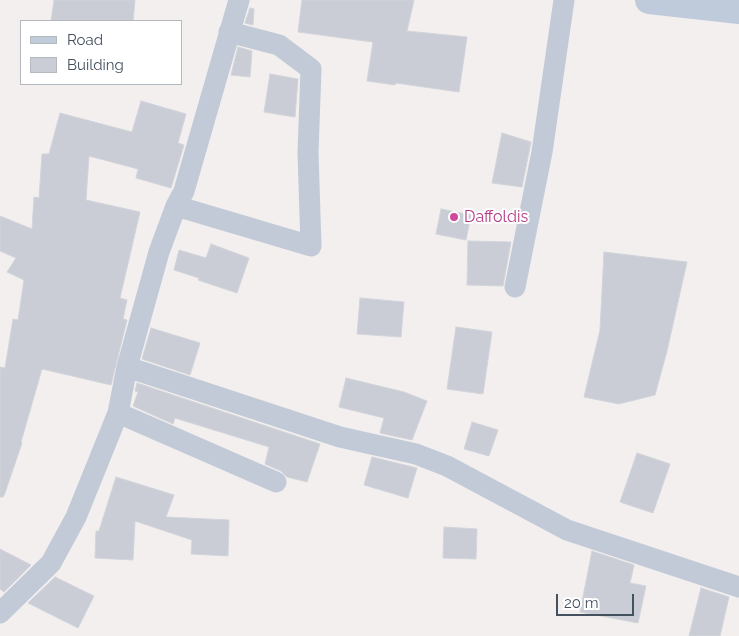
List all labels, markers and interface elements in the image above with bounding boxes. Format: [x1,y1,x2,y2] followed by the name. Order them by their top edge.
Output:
[20,20,182,85] legend
[67,31,103,49] text: Road
[67,56,124,74] text: Building
[464,207,528,227] place label: Daffoldis
[448,211,460,223] marker: Daffoldis
[559,584,636,616] scale bar
[564,594,599,612] text: 20 m

